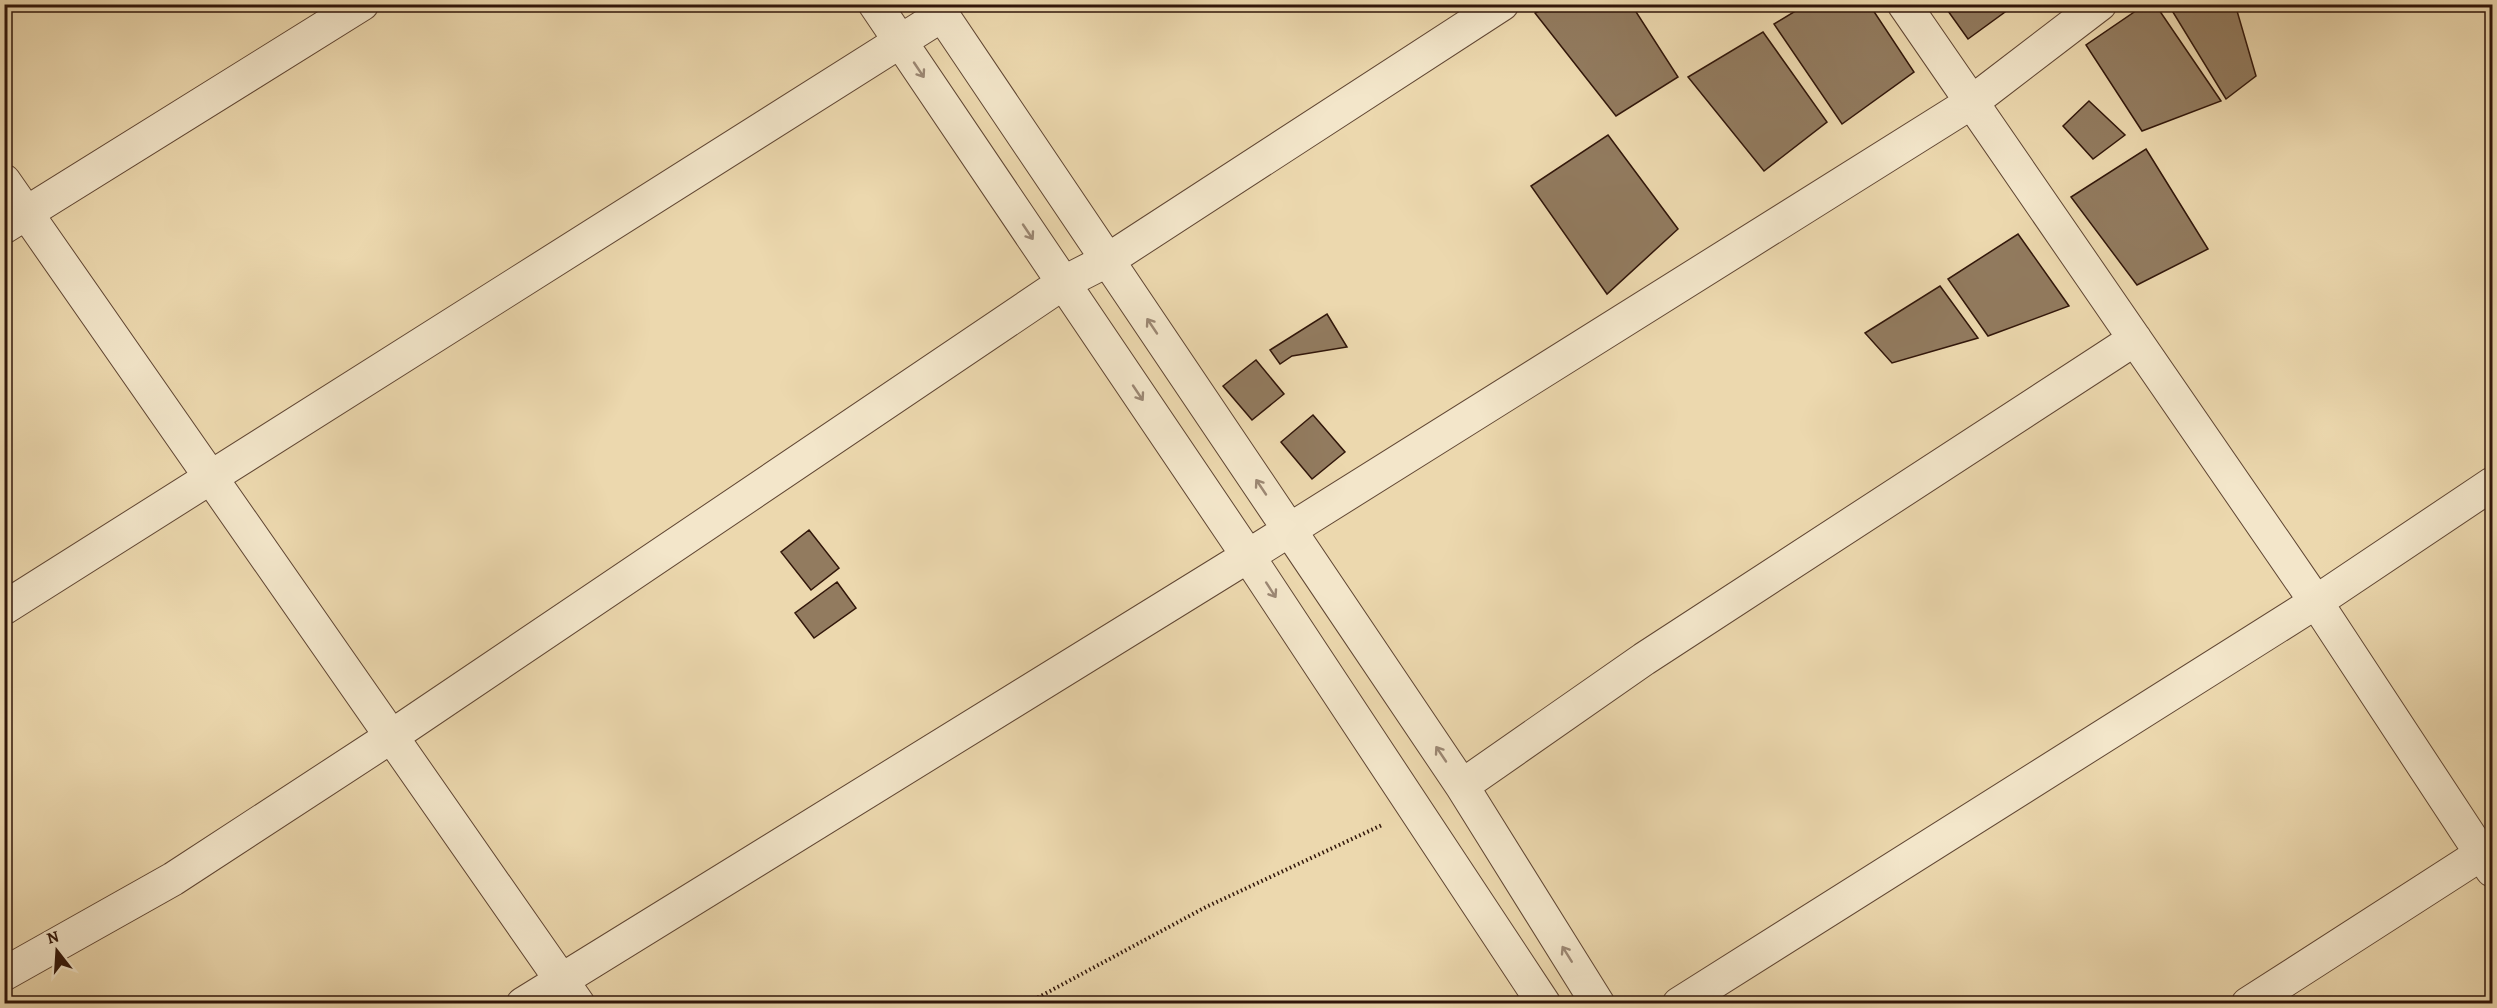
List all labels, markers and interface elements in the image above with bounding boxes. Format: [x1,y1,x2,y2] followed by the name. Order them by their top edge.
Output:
[913,62,925,78] one-way arrow
[1022,223,1034,240] one-way arrow
[1146,318,1158,335] one-way arrow
[1132,385,1144,401] one-way arrow
[1255,480,1267,496] one-way arrow
[1264,581,1277,598] one-way arrow
[1435,746,1447,762] one-way arrow
[27,921,87,981] north arrow
[44,925,62,950] text: N
[1561,946,1573,963] one-way arrow

